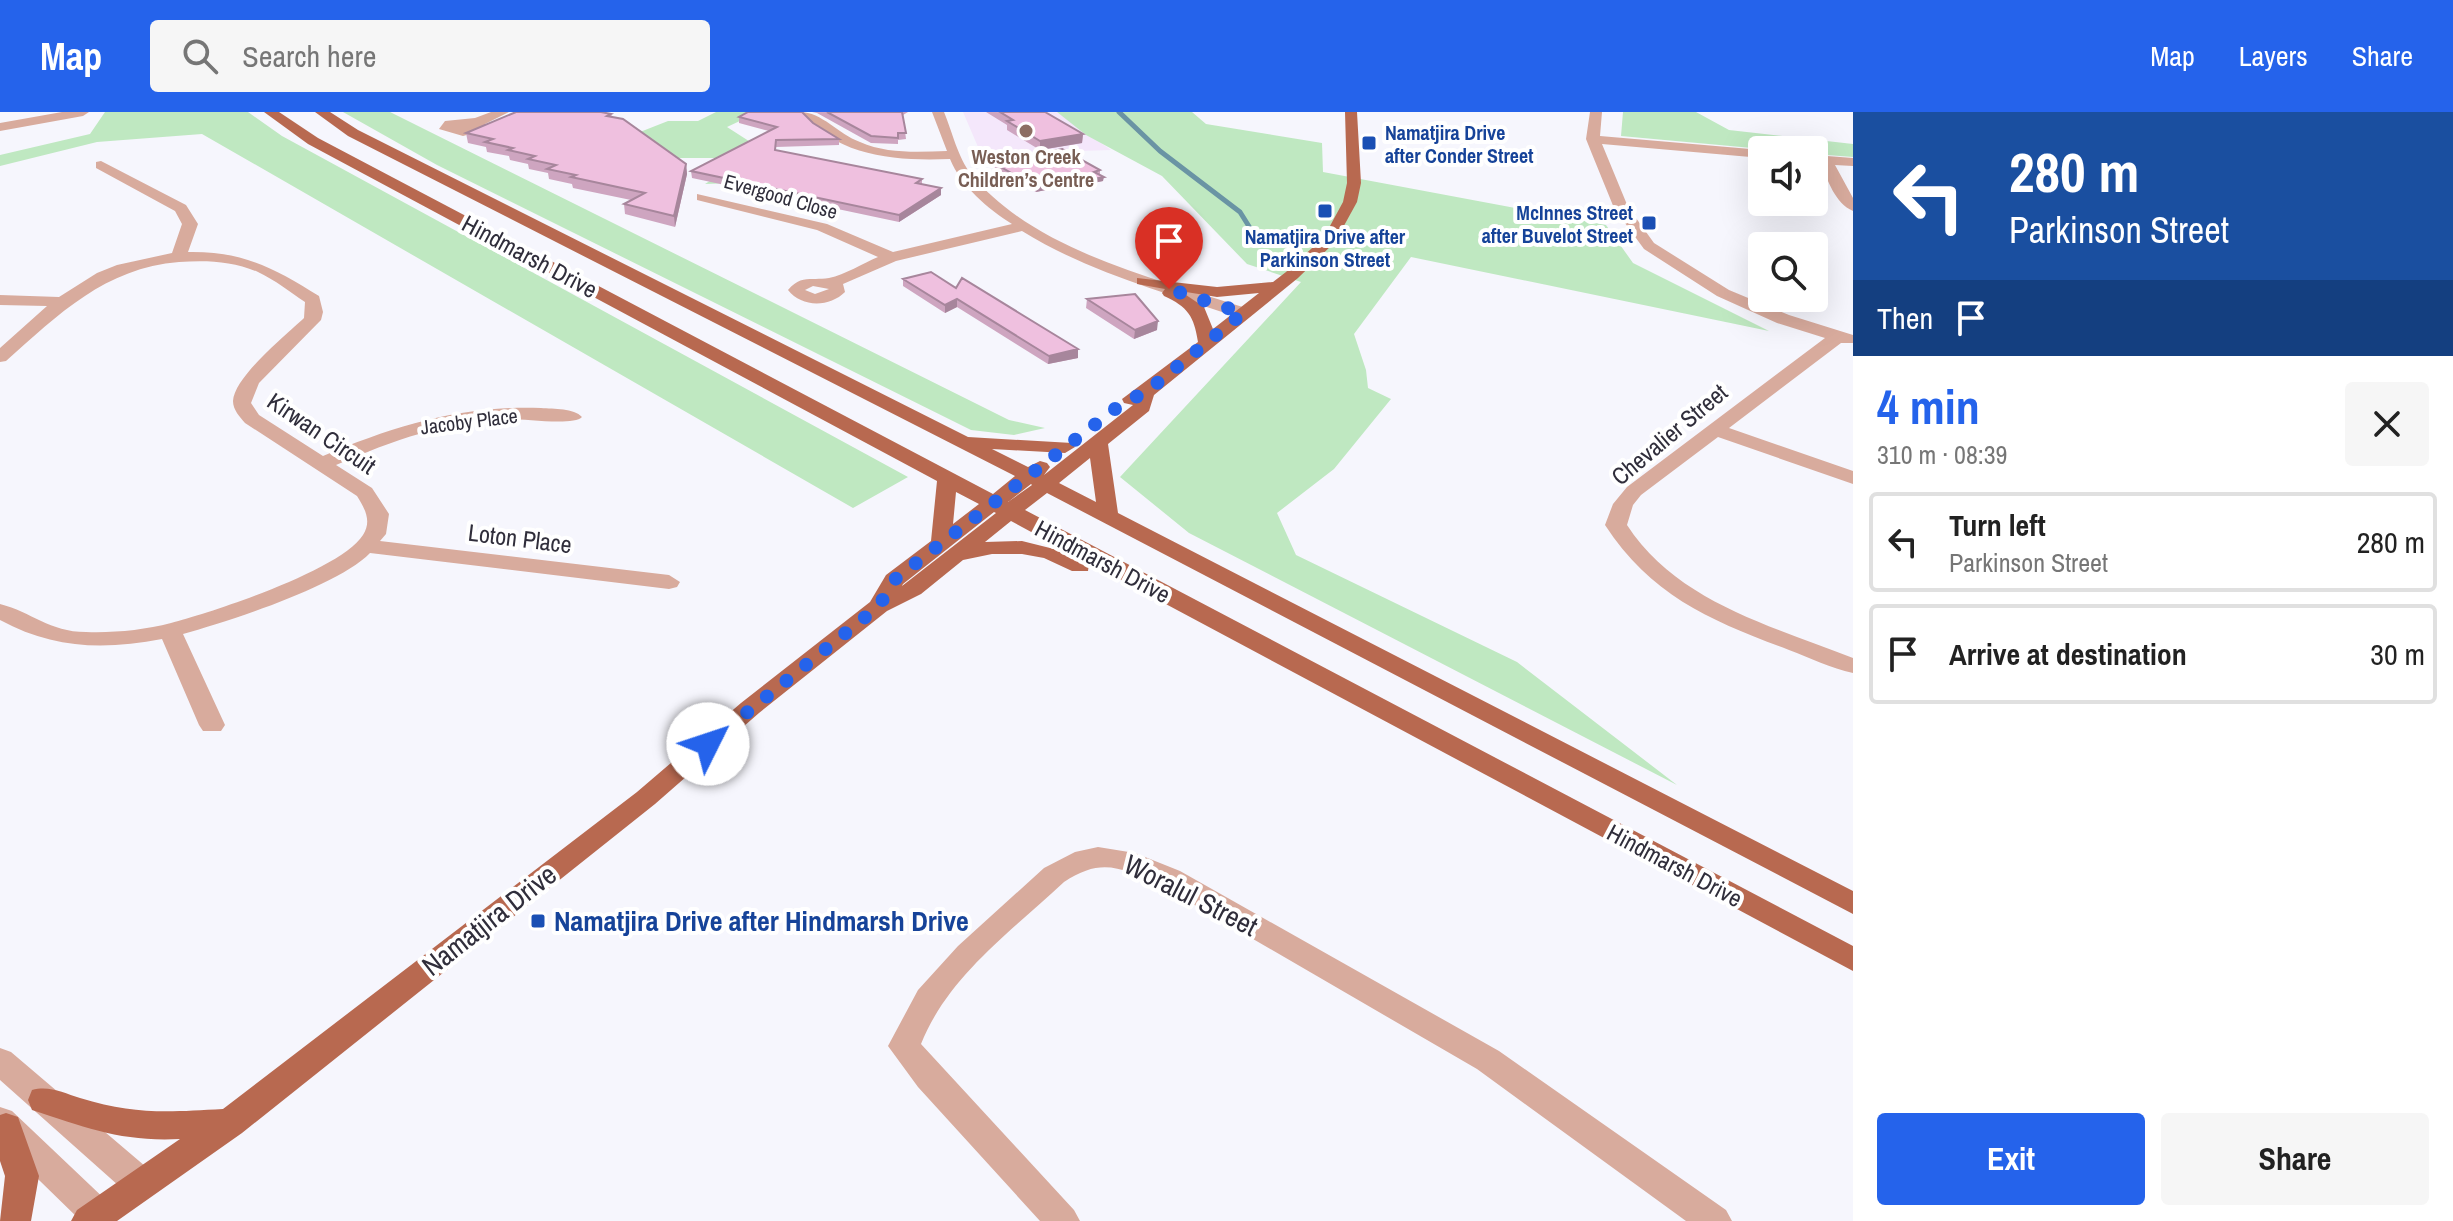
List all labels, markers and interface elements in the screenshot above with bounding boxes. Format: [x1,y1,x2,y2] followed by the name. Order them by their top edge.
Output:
[150,20,710,92] search box
[40,31,102,82] text: Map
[178,34,222,78] icon: search
[242,36,376,76] text: Search here
[2150,37,2195,75] text: Map
[2239,37,2308,75] text: Layers
[2352,37,2413,75] text: Share
[1385,119,1534,169] place label: Namatjira Drive after Conder Street
[1017,122,1035,140] marker: Weston Creek Children’s Centre
[1360,134,1378,152] marker: Namatjira Drive after Conder Street
[2009,134,2139,209] text: 280 m
[1748,136,1828,312] map controls
[1748,136,1828,216] button: sound
[958,143,1094,193] place label: Weston Creek Children’s Centre
[1877,144,1981,248] icon: left
[721,167,841,225] street label: Evergood Close
[1482,199,1634,249] place label: McInnes Street after Buvelot Street
[1316,202,1334,220] marker: Namatjira Drive after Parkinson Street
[2009,206,2229,254] text: Parkinson Street
[457,207,603,305] street label: Hindmarsh Drive
[1135,207,1203,289] pin
[1640,214,1658,232] marker: McInnes Street after Buvelot Street
[1147,219,1191,263] icon: arrive
[1245,223,1406,273] place label: Namatjira Drive after Parkinson Street
[1748,232,1828,312] button: search
[1949,296,1993,340] icon: arrive
[1877,298,1933,338] text: Then
[1877,374,1980,439] text: 4 min
[1604,376,1734,492] street label: Chevalier Street
[2345,382,2429,466] button: close
[261,385,383,481] street label: Kirwan Circuit
[419,402,519,440] street label: Jacoby Place
[1877,437,2007,472] text: 310 m · 08:39
[1949,505,2046,545] text: Turn left
[1030,512,1176,610] street label: Hindmarsh Drive
[466,516,574,560] street label: Loton Place
[1881,520,1925,564] icon: left
[2357,522,2425,562] text: 280 m
[1949,545,2108,580] text: Parkinson Street
[1881,632,1925,676] icon: arrive
[1949,634,2187,674] text: Arrive at destination
[2370,634,2425,674] text: 30 m
[666,702,750,786] position arrow
[1602,816,1748,914] street label: Hindmarsh Drive
[1118,845,1264,945] street label: Woralul Street
[414,856,564,984] street label: Namatjira Drive
[554,902,969,940] place label: Namatjira Drive after Hindmarsh Drive
[529,912,547,930] marker: Namatjira Drive after Hindmarsh Drive
[1877,1113,2145,1205] button: Exit
[2161,1113,2429,1205] button: Share

